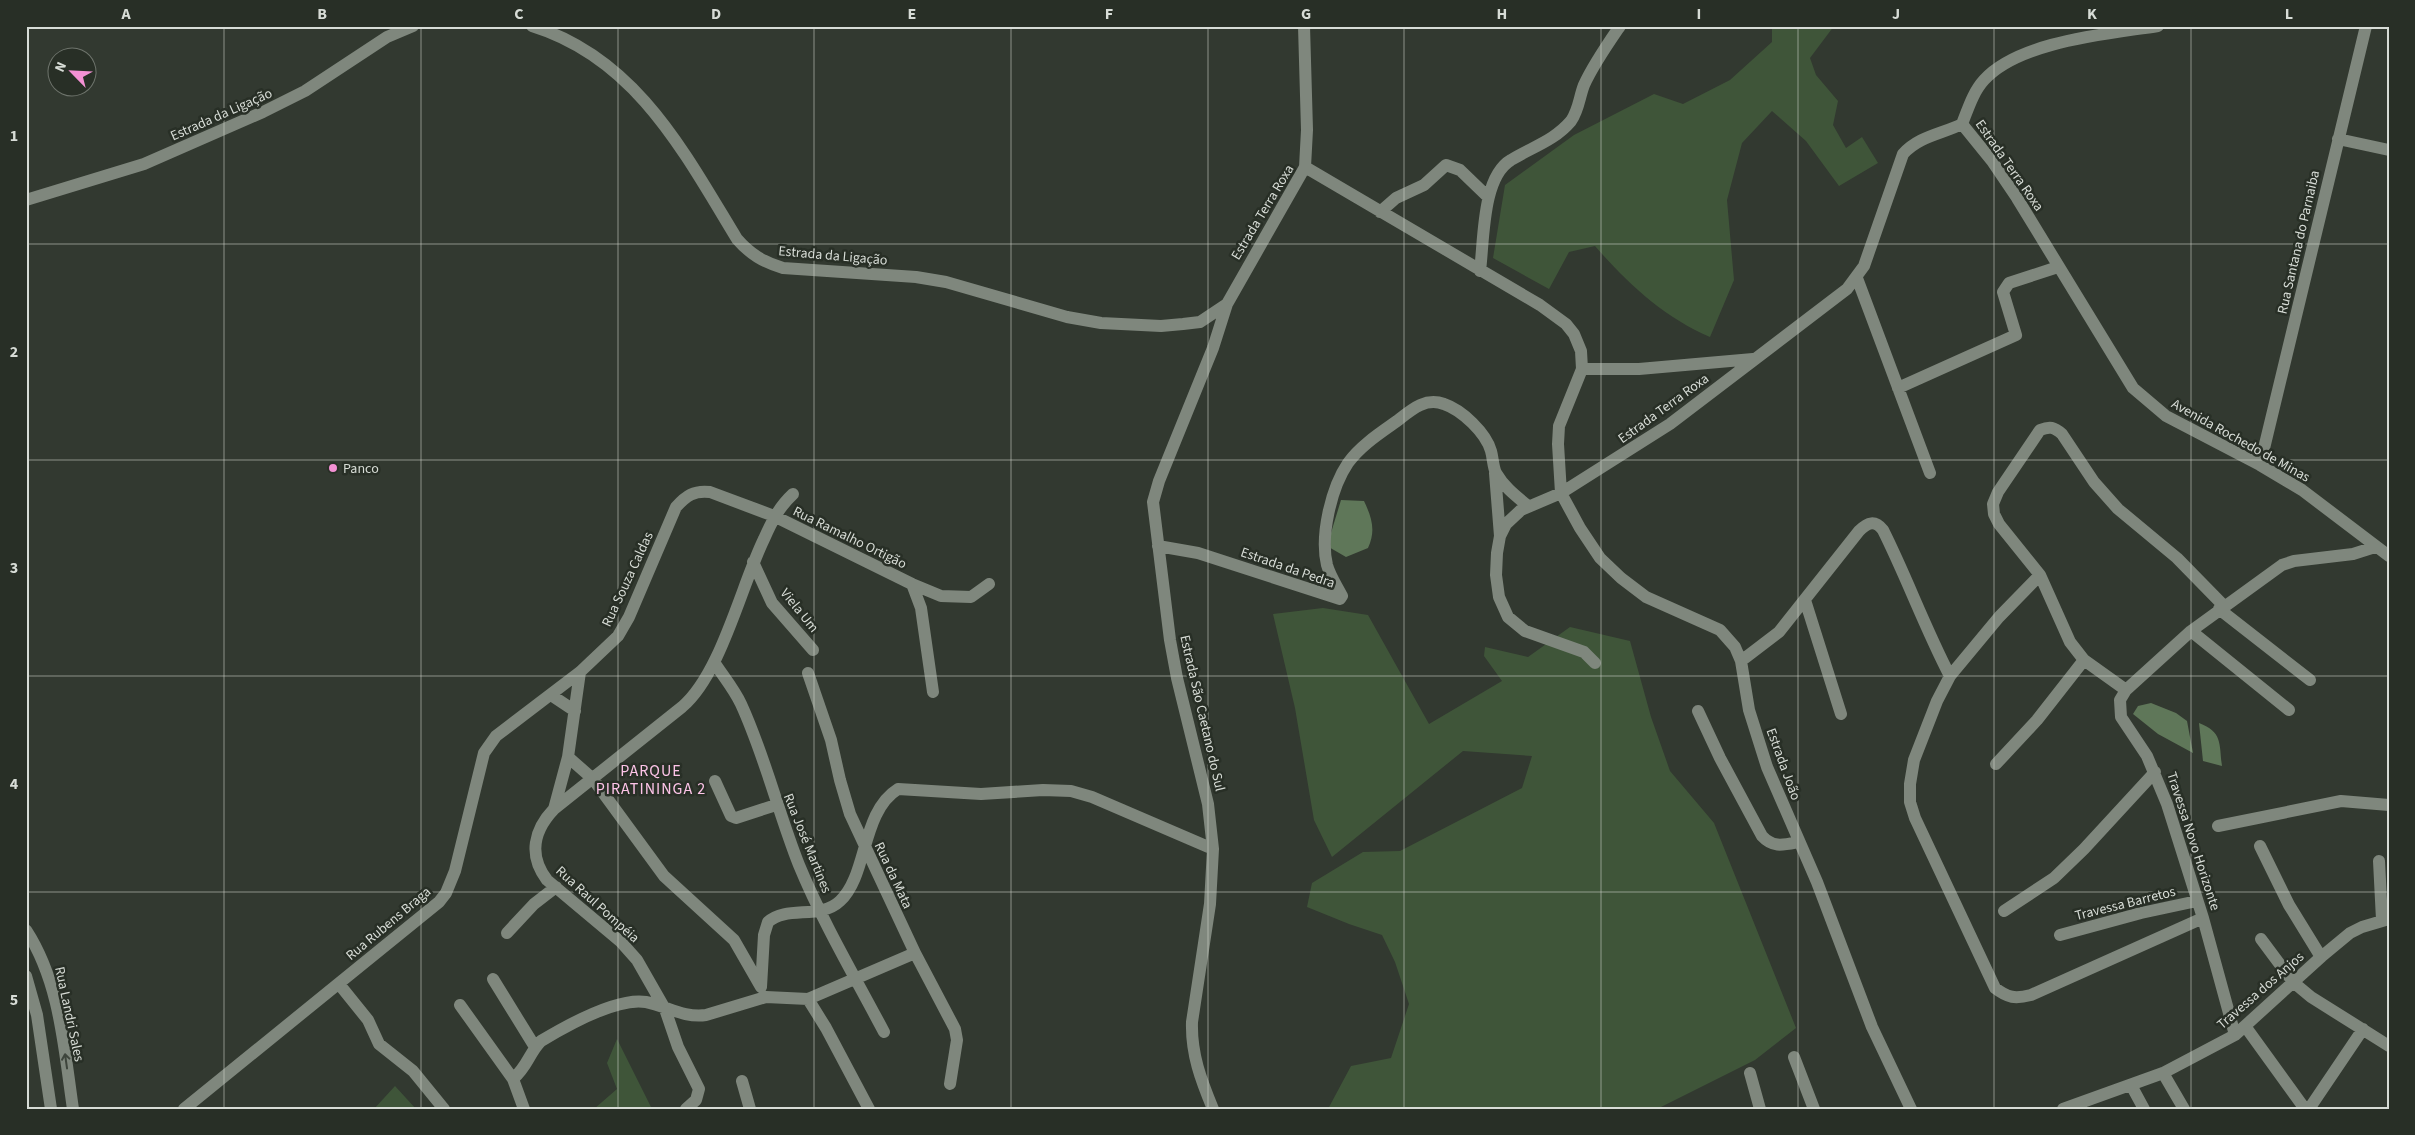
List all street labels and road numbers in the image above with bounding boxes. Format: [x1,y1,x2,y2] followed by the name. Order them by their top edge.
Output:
[167,83,276,146] street label: Estrada da Ligação
[1970,116,2048,216] street label: Estrada Terra Roxa
[1226,161,1299,264] street label: Estrada Terra Roxa
[2273,168,2325,316] street label: Rua Santana do Parnaiba
[777,241,888,271] street label: Estrada da Ligação
[1614,369,1713,449] street label: Estrada Terra Roxa
[2167,394,2314,487] street label: Avenida Rochedo de Minas
[789,502,910,574] street label: Rua Ramalho Ortigão
[597,528,659,630] street label: Rua Souza Caldas
[1238,542,1337,593] street label: Estrada da Pedra
[775,584,823,637] street label: Viela Um
[1174,633,1230,794] street label: Estrada São Caetano do Sul
[1761,725,1805,803] street label: Estrada João
[2161,770,2225,913] street label: Travessa Novo Horizonte
[778,790,836,896] street label: Rua José Martines
[869,839,917,912] street label: Rua da Mata
[551,862,644,948] street label: Rua Raul Pompéia
[342,882,436,965] street label: Rua Rubens Braga
[2073,882,2178,926] street label: Travessa Barretos
[2213,947,2309,1034] street label: Travessa dos Anjos
[49,965,89,1064] street label: Rua Landri Sales

